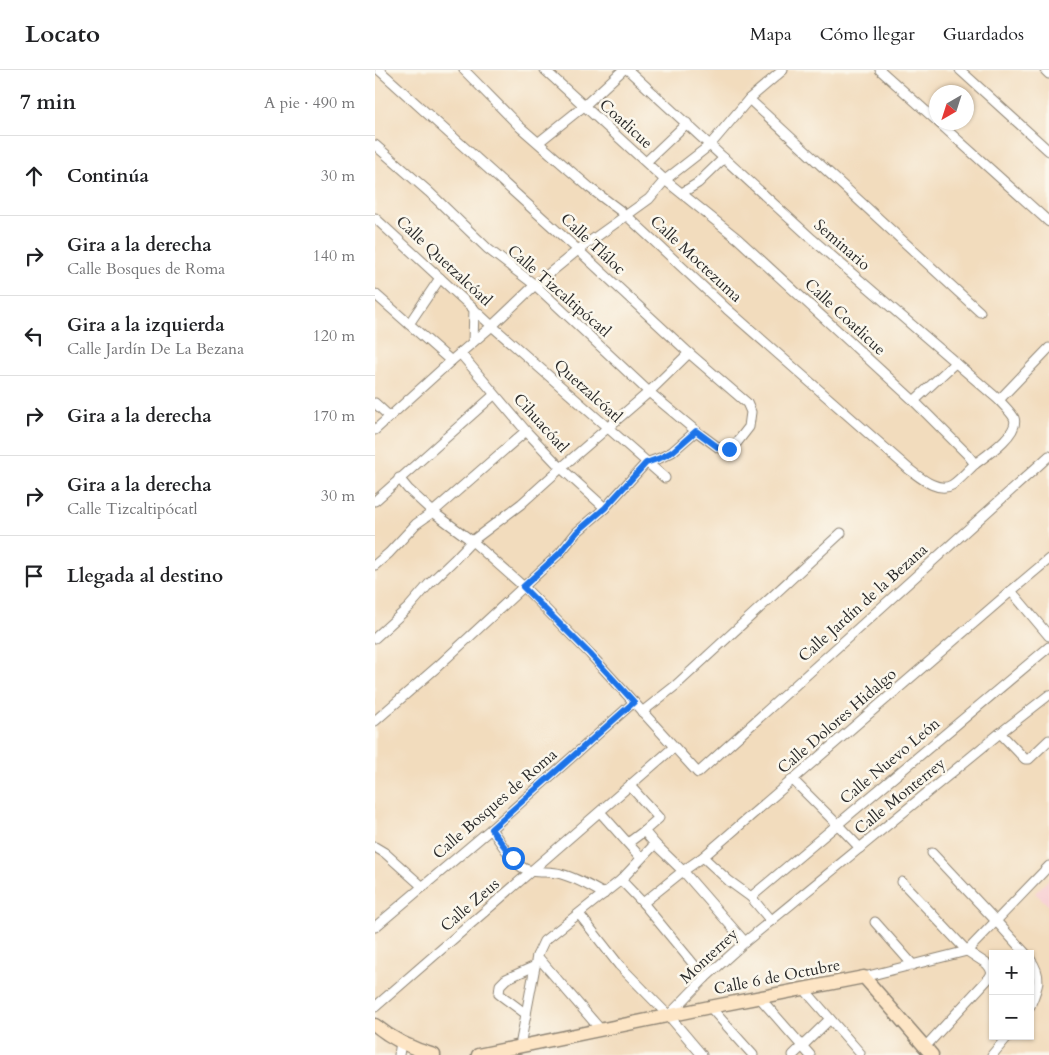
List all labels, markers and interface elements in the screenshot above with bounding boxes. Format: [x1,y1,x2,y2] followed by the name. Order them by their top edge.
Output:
[25,18,100,51] text: Locato
[750,22,792,47] text: Mapa
[820,22,915,47] text: Cómo llegar
[943,22,1024,47] text: Guardados
[929,85,974,130] north arrow
[20,88,76,117] text: 7 min
[264,92,355,114] text: A pie · 490 m
[595,94,657,154] street label: Coatlicue
[20,162,48,190] icon: ahead
[67,163,149,189] text: Continúa
[321,165,355,187] text: 30 m
[556,208,630,280] street label: Calle Tláloc
[391,211,497,311] street label: Calle Quetzalcóatl
[645,211,747,308] street label: Calle Moctezuma
[809,214,875,276] street label: Seminario
[67,232,212,258] text: Gira a la derecha
[503,240,615,342] street label: Calle Tizcaltipócatl
[20,242,48,270] icon: right
[313,245,355,267] text: 140 m
[67,258,225,280] text: Calle Bosques de Roma
[800,274,890,360] street label: Calle Coatlicue
[67,312,225,338] text: Gira a la izquierda
[20,322,48,350] icon: left
[313,325,355,347] text: 120 m
[67,338,244,360] text: Calle Jardín De La Bezana
[549,354,627,428] street label: Quetzalcóatl
[508,388,574,458] street label: Cihuacóatl
[20,402,48,430] icon: right
[67,403,212,429] text: Gira a la derecha
[313,405,355,427] text: 170 m
[718,438,741,461] route end
[67,472,212,498] text: Gira a la derecha
[20,482,48,510] icon: right
[321,485,355,507] text: 30 m
[67,498,198,520] text: Calle Tizcaltipócatl
[794,539,932,667] street label: Calle Jardín de la Bezana
[20,562,48,590] icon: arrive
[67,563,223,589] text: Llegada al destino
[773,663,901,779] street label: Calle Dolores Hidalgo
[835,713,945,809] street label: Calle Nuevo León
[428,744,562,864] street label: Calle Bosques de Roma
[850,752,951,840] street label: Calle Monterrey
[502,847,525,870] route start
[436,873,504,937] street label: Calle Zeus
[675,923,743,989] street label: Monterrey
[989,950,1034,1040] map controls
[989,950,1034,995] button: +
[712,954,842,1000] street label: Calle 6 de Octubre
[989,995,1034,1040] button: −

